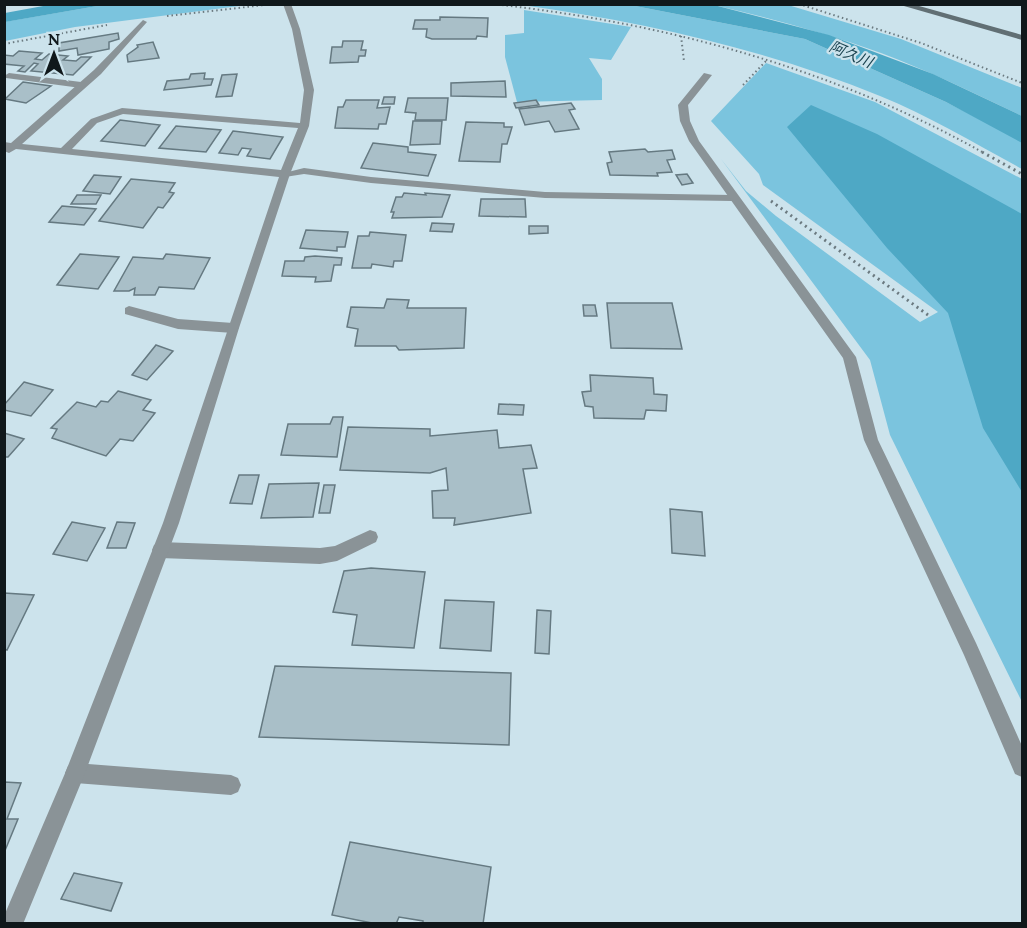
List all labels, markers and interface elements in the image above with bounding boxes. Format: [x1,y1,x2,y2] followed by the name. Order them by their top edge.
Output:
[24,24,84,84] north arrow
[48,29,60,49] text: N
[827,36,877,72] water label: 阿久川

